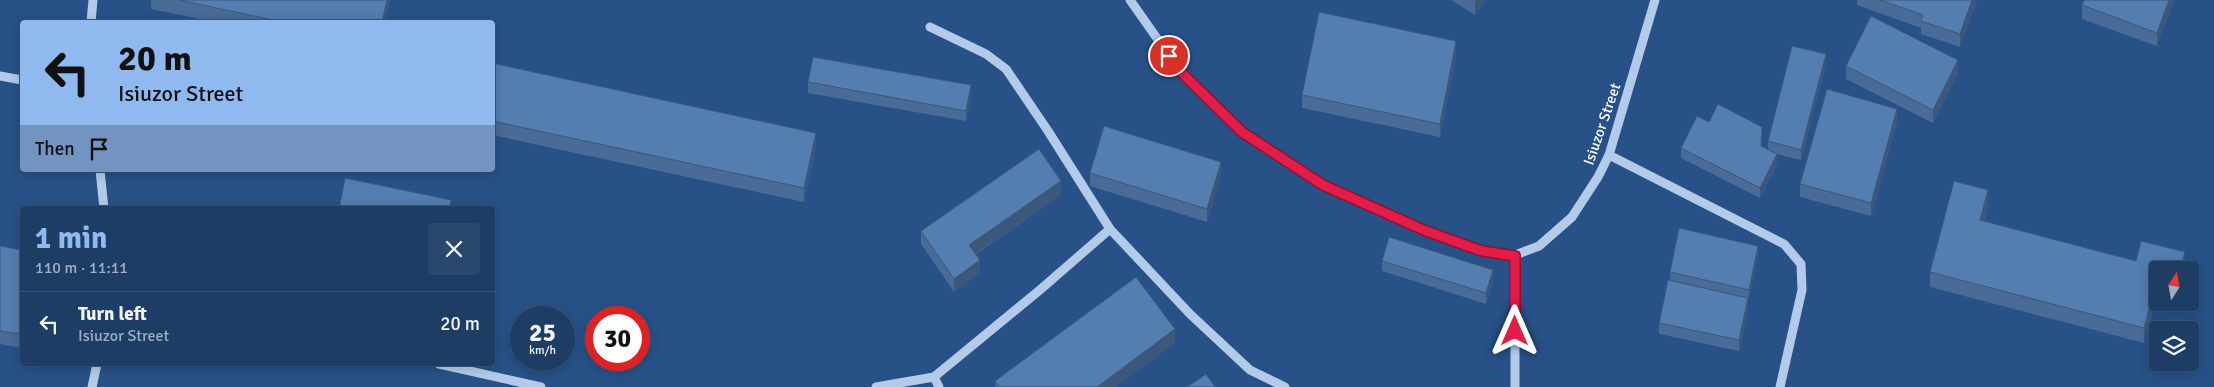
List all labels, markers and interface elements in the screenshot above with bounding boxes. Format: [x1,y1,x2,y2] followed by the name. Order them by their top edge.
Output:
[1148,35,1190,77] pin
[118,37,192,80] text: 20 m
[35,40,100,105] icon: left
[1155,42,1183,70] icon: arrive
[118,80,243,107] text: Isiuzor Street
[1580,81,1624,167] street label: Isiuzor Street
[85,135,113,163] icon: arrive
[35,137,75,161] text: Then
[35,220,107,257] text: 1 min
[428,223,480,275] button: close
[35,258,128,278] text: 110 m · 11:11
[2149,261,2199,311] north arrow
[2149,261,2199,371] map controls
[78,302,147,326] text: Turn left
[1488,304,1540,356] position arrow
[585,306,650,371] speed limit sign: 30
[35,310,63,338] icon: left
[440,312,480,336] text: 20 m
[529,317,556,348] text: 25
[2149,321,2199,371] button: layers
[78,326,169,346] text: Isiuzor Street
[529,343,556,358] text: km/h

